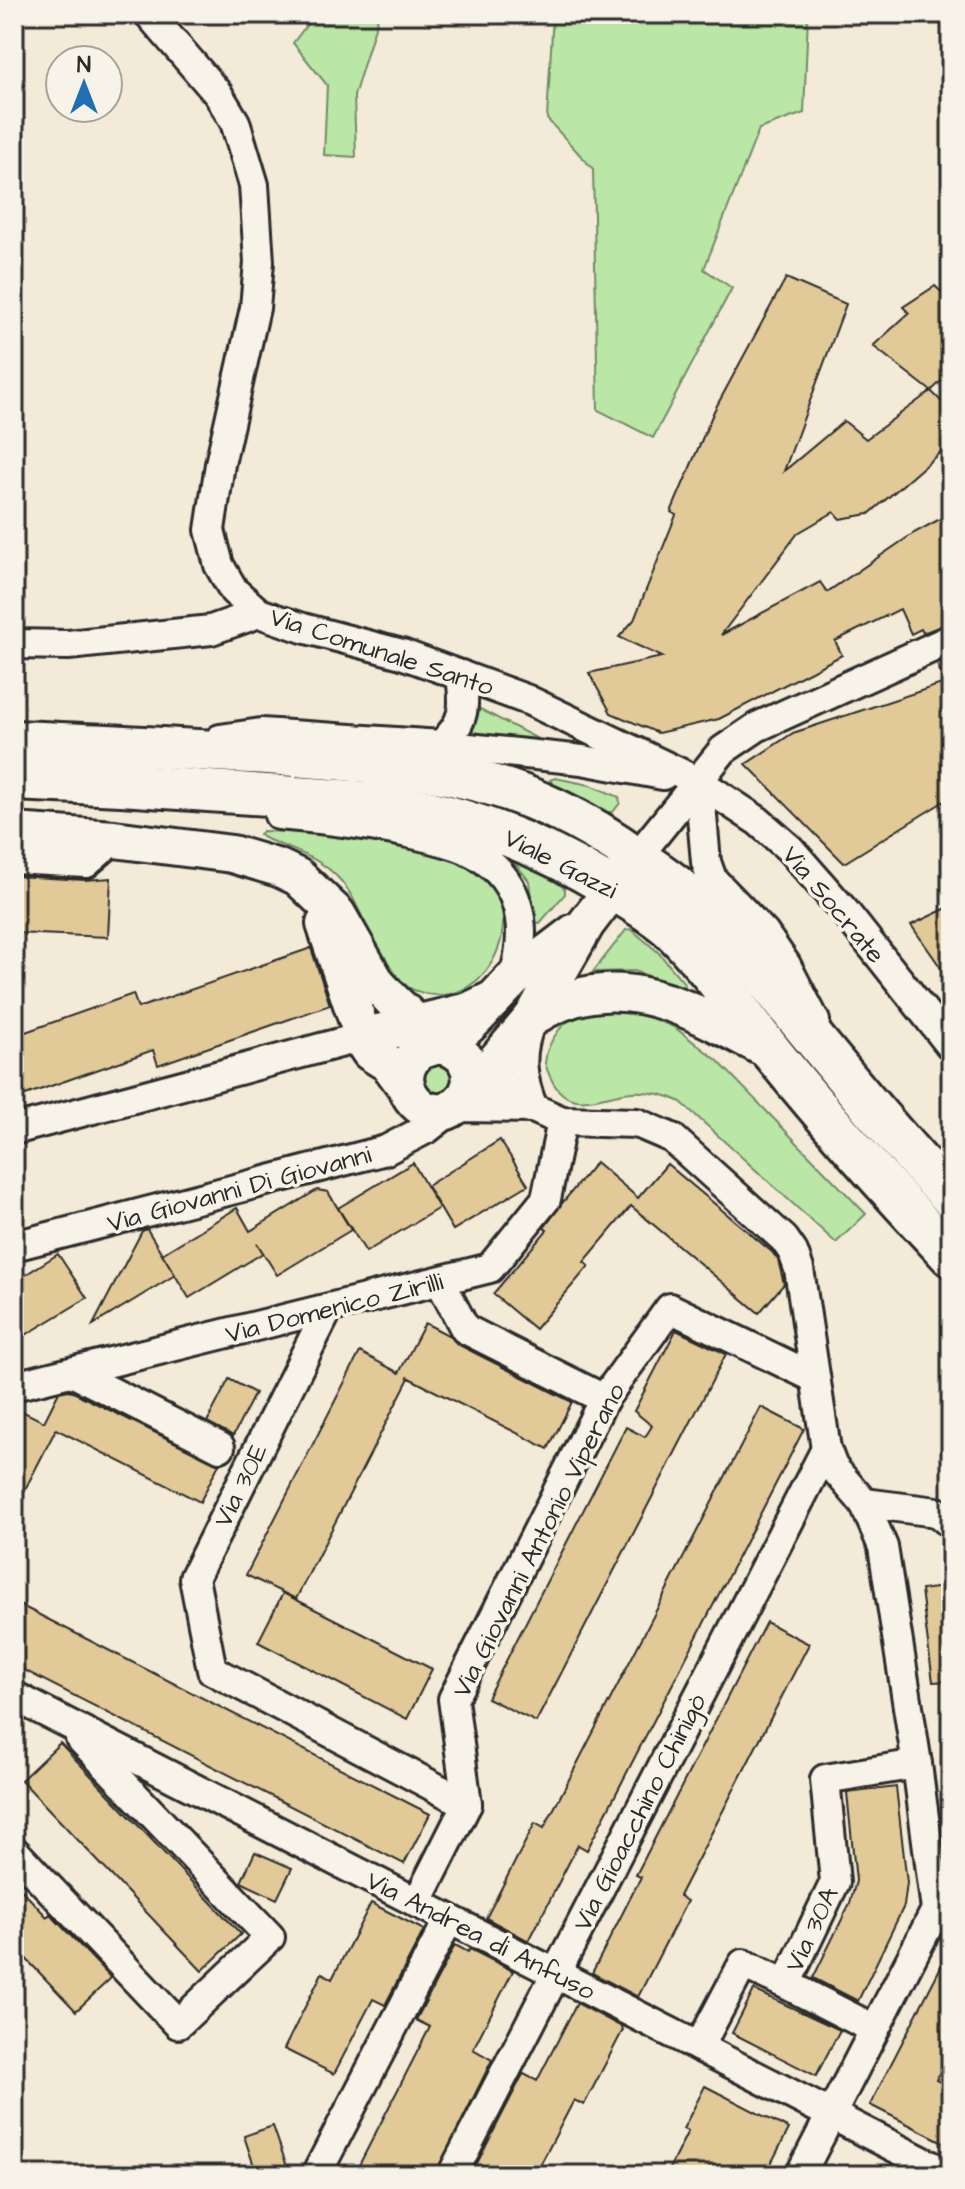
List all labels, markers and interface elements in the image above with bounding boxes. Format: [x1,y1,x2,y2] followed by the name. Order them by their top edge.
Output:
[44,44,124,124] north arrow
[77,50,91,81] text: N
[265,599,499,705] street label: Via Comunale Santo
[498,820,624,908] street label: Viale Gazzi
[773,838,893,971] street label: Via Socrate
[103,1136,375,1242] street label: Via Giovanni Di Giovanni
[222,1264,447,1352] street label: Via Domenico Zirilli
[444,1377,634,1704] street label: Via Giovanni Antonio Viperano
[205,1438,277,1533] street label: Via 30E
[564,1687,717,1938] street label: Via Gioacchino Chinigò
[360,1863,602,2009] street label: Via Andrea di Anfuso
[777,1881,847,1978] street label: Via 30A

